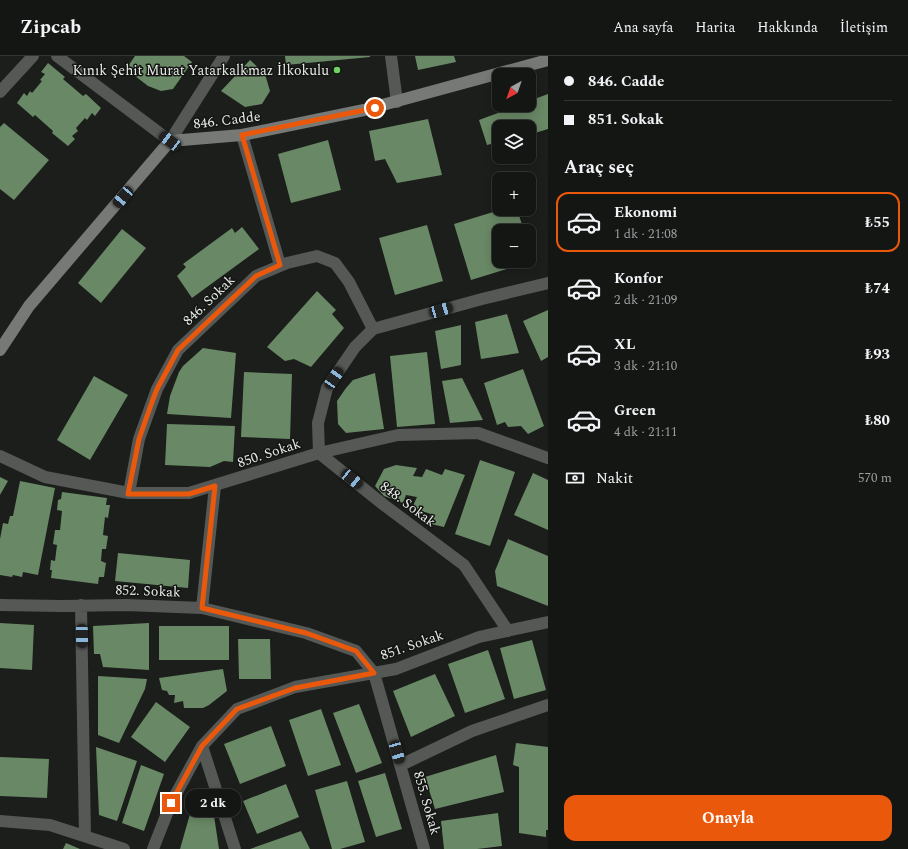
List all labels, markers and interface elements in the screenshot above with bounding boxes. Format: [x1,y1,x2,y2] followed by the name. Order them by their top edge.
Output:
[20,13,81,42] text: Zipcab
[613,17,673,38] text: Ana sayfa
[695,17,735,38] text: Harita
[757,17,818,38] text: Hakkında
[840,17,888,38] text: İletişim
[73,60,329,81] place label: Kınık Şehit Murat Yatarkalkmaz İlkokulu
[332,65,342,75] marker: Kınık Şehit Murat Yatarkalkmaz İlkokulu
[492,68,536,112] north arrow
[492,68,536,268] map controls
[588,70,664,93] text: 846. Cadde
[366,99,384,117] route start
[192,105,262,135] street label: 846. Cadde
[588,108,664,131] text: 851. Sokak
[492,120,536,164] button: layers
[157,129,183,153] car
[564,154,634,181] text: Araç seç
[492,172,536,216] button: +
[111,184,135,210] car
[614,201,677,224] text: Ekonomi
[566,204,602,240] icon: car
[865,211,890,234] text: ₺55
[492,224,536,268] button: −
[614,224,677,244] text: 1 dk · 21:08
[614,267,663,290] text: Konfor
[178,270,240,330] street label: 846. Sokak
[566,270,602,306] icon: car
[865,277,890,300] text: ₺74
[614,290,677,310] text: 2 dk · 21:09
[428,301,454,319] car
[614,333,635,356] text: XL
[566,336,602,372] icon: car
[865,343,890,366] text: ₺93
[614,356,677,376] text: 3 dk · 21:10
[322,365,346,391] car
[614,399,656,422] text: Green
[566,402,602,438] icon: car
[865,409,890,432] text: ₺80
[614,422,677,442] text: 4 dk · 21:11
[235,433,304,473] street label: 850. Sokak
[339,467,365,491] car
[564,467,586,489] icon: cash
[596,467,633,490] text: Nakit
[858,468,892,488] text: 570 m
[376,476,441,532] street label: 848. Sokak
[115,579,181,603] street label: 852. Sokak
[76,624,88,648] car
[378,624,447,666] street label: 851. Sokak
[388,739,406,765] car
[408,769,446,838] street label: 855. Sokak
[185,789,241,817] callout: 2 dk
[200,793,226,813] text: 2 dk
[162,794,180,812] route end
[564,795,892,841] button: Onayla

